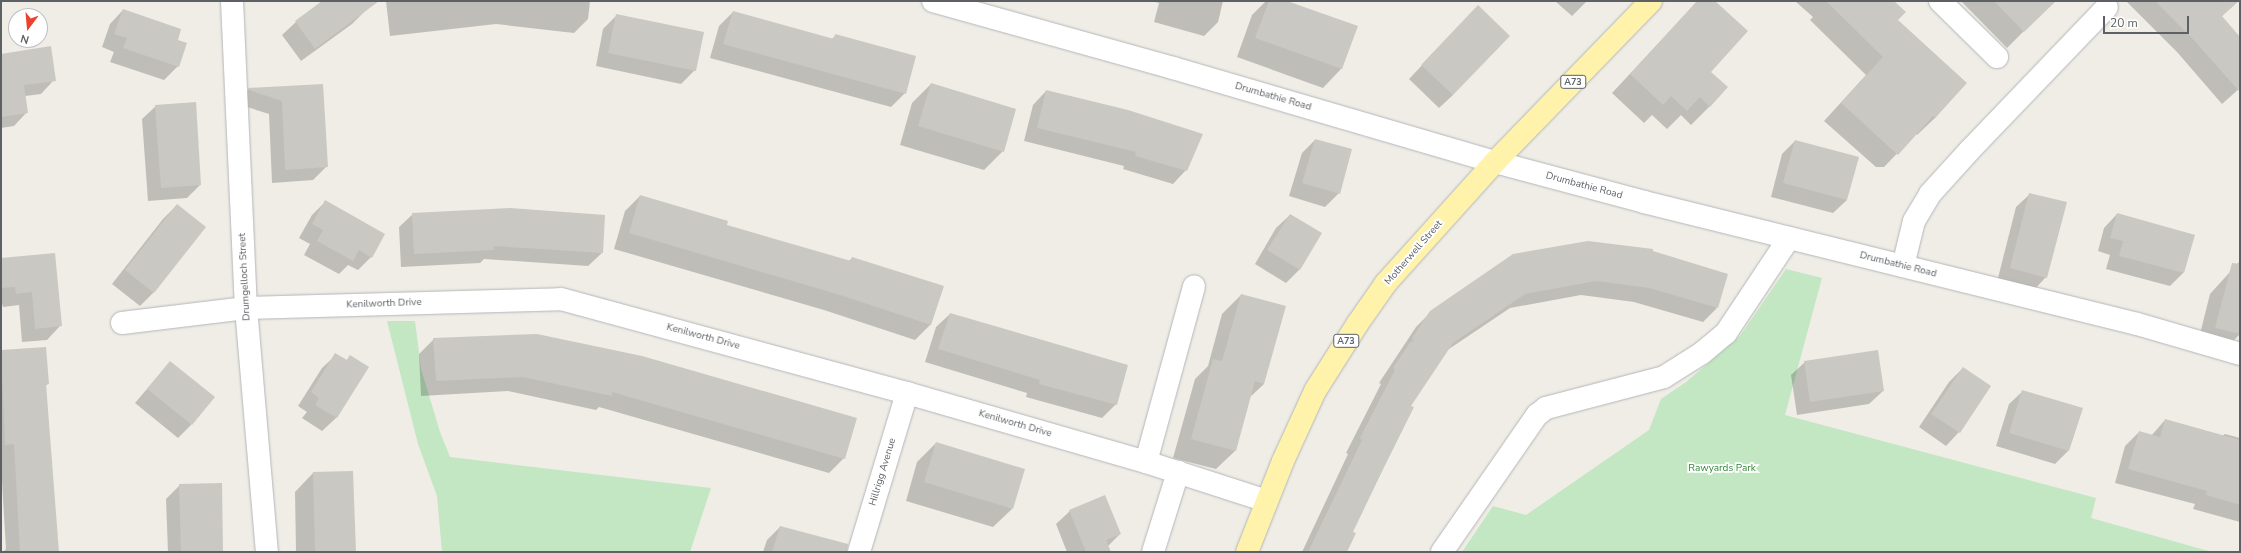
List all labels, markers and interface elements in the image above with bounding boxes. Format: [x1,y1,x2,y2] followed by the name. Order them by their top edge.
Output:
[8,8,48,48] north arrow
[2105,8,2191,34] scale bar
[2110,15,2138,31] text: 20 m
[19,31,31,47] text: N
[1560,75,1586,89] road number: A73
[1233,80,1313,114] street label: Drumbathie Road
[1544,170,1624,202] street label: Drumbathie Road
[1383,218,1445,288] street label: Motherwell Street
[237,233,253,321] street label: Drumgelloch Street
[1858,250,1938,280] street label: Drumbathie Road
[346,297,422,311] street label: Kenilworth Drive
[665,321,741,353] street label: Kenilworth Drive
[1333,334,1359,348] road number: A73
[977,408,1053,440] street label: Kenilworth Drive
[867,437,899,507] street label: Hillrigg Avenue
[1688,463,1756,475] park label: Rawyards Park

